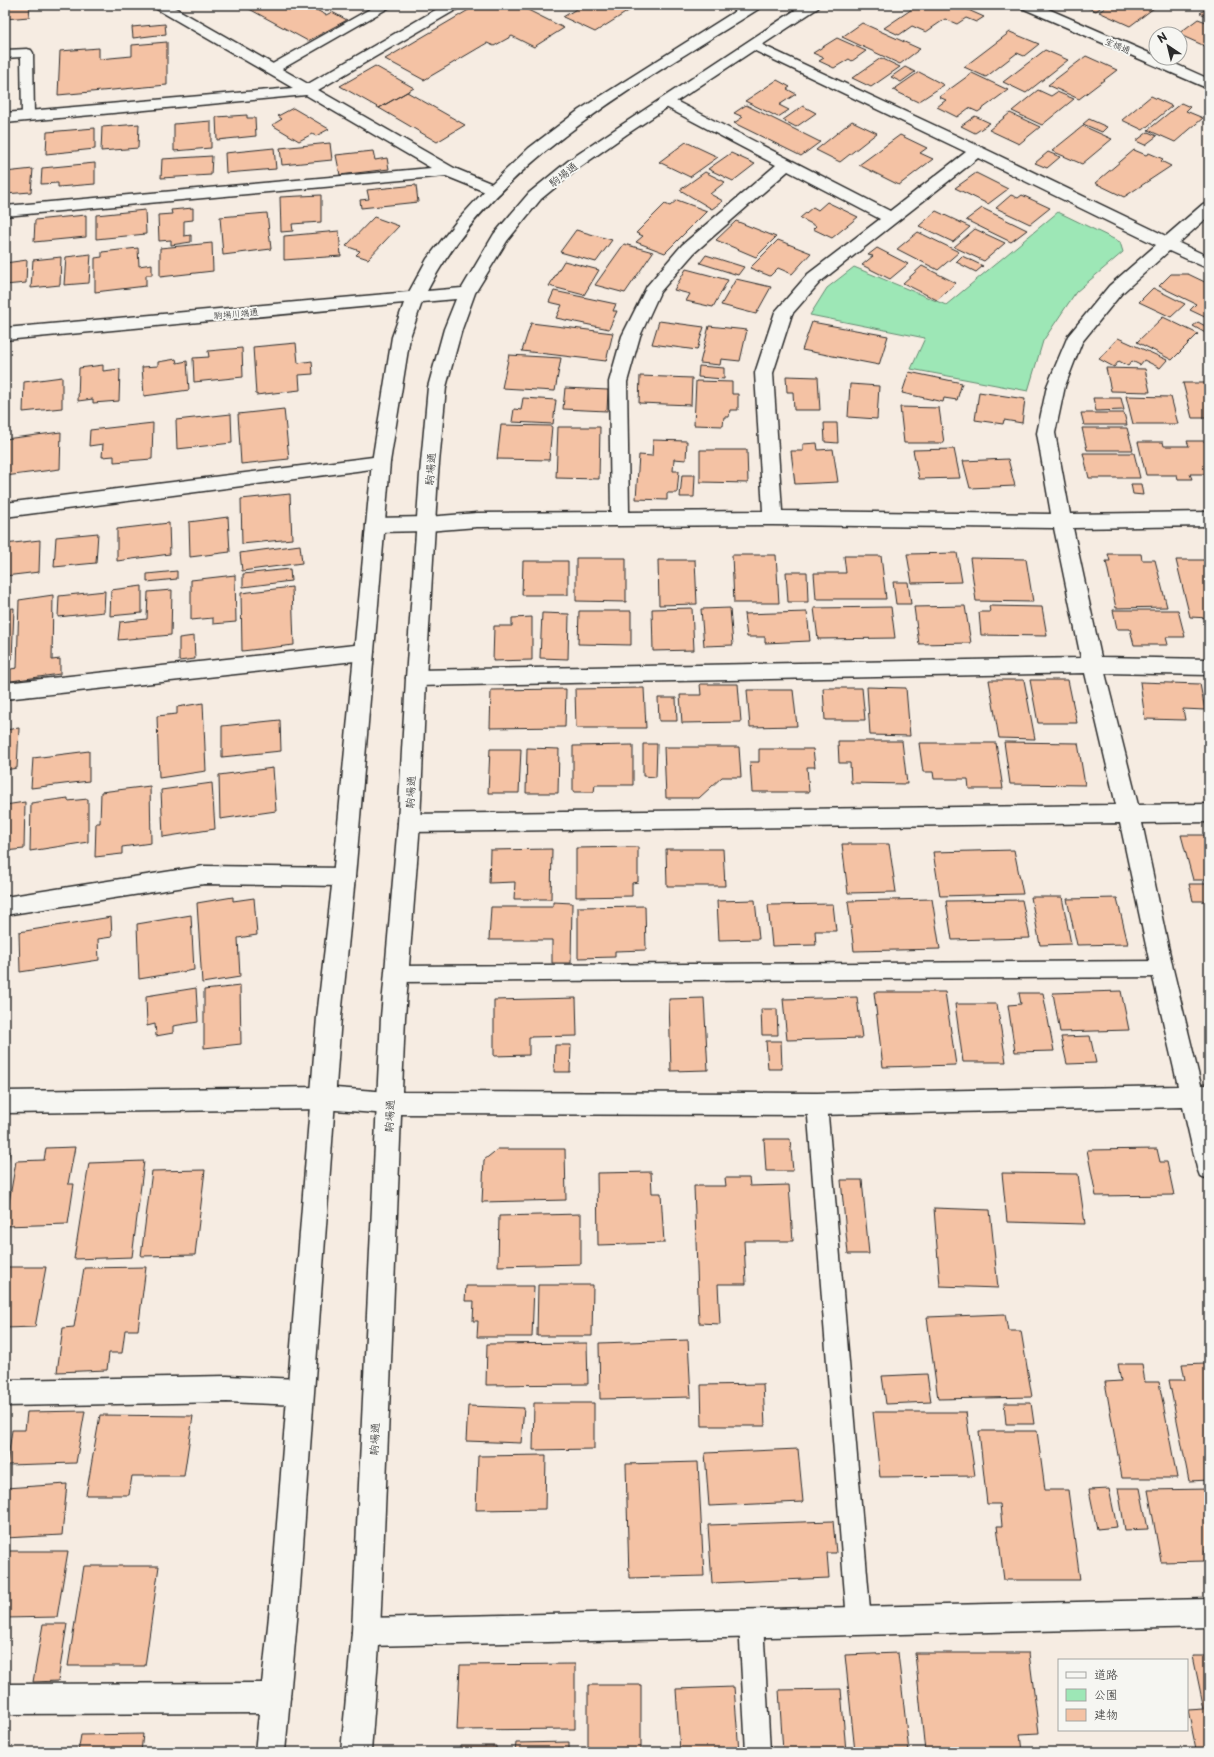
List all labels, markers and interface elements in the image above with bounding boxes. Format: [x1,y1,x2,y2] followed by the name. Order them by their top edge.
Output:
[1148,26,1188,66] north arrow
[1154,28,1171,47] text: N
[1103,33,1133,57] street label: 宝橋通
[545,157,581,191] street label: 駒場通
[213,304,259,322] street label: 駒場川端通
[420,452,440,486] street label: 駒場通
[401,775,419,809] street label: 駒場通
[380,1099,398,1133] street label: 駒場通
[365,1422,383,1456] street label: 駒場通
[1058,1659,1188,1731] legend
[1094,1665,1118,1683] text: 道路
[1094,1685,1118,1703] text: 公園
[1094,1705,1118,1723] text: 建物

